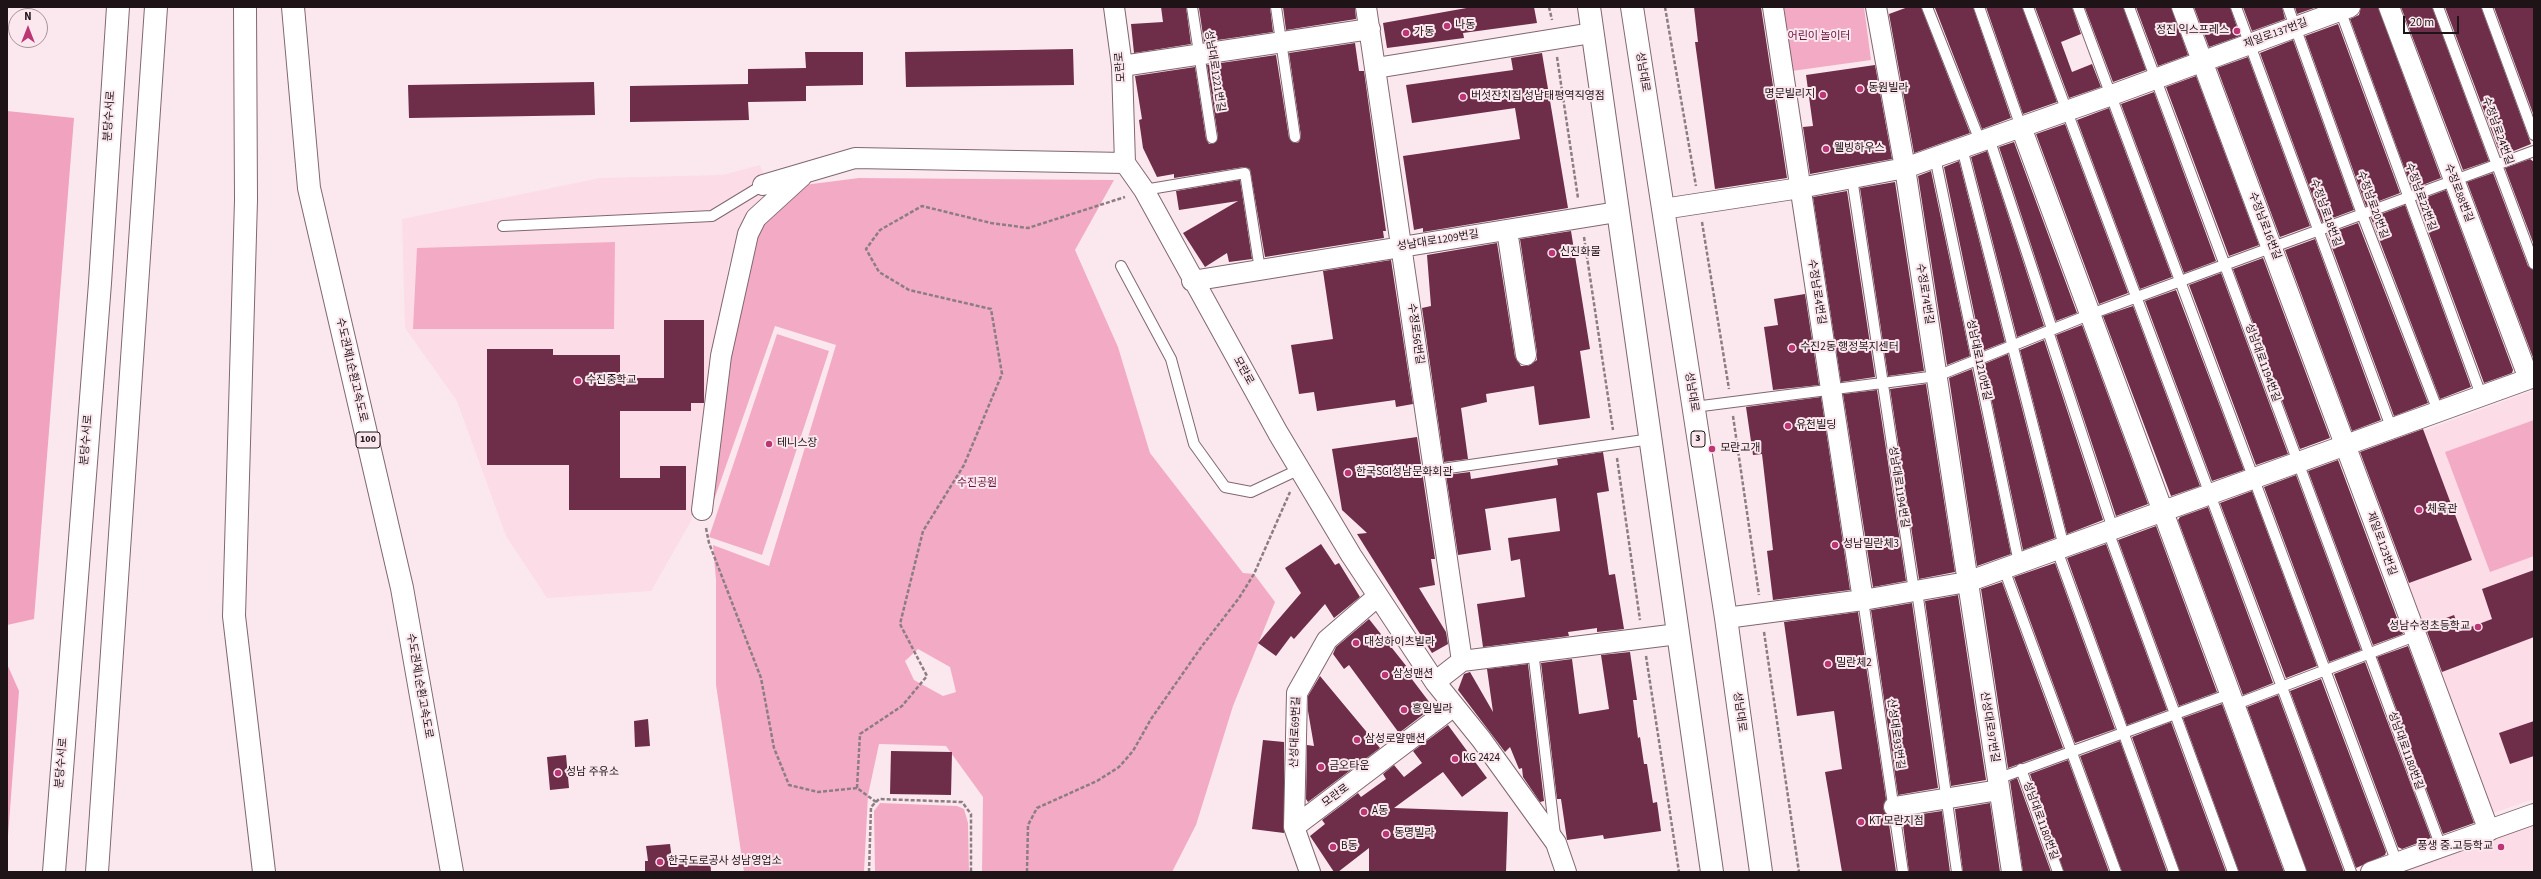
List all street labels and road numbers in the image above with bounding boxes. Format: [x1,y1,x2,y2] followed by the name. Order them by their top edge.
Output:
[2242,16,2310,52] street label: 제일로137번길
[1201,29,1227,113] street label: 성남대로1221번길
[1113,51,1129,83] street label: 모란로
[1632,51,1652,93] street label: 성남대로
[102,90,118,142] street label: 분당수서로
[2479,95,2515,167] street label: 수정남로24번길
[2402,161,2438,233] street label: 수정남로22번길
[2441,162,2475,224] street label: 수정로88번길
[2354,169,2390,241] street label: 수정남로20번길
[2307,177,2343,249] street label: 수정남로18번길
[2245,190,2283,262] street label: 수정남로16번길
[1396,228,1480,254] street label: 성남대로1209번길
[1804,258,1828,326] street label: 수정남로4번길
[1913,263,1935,325] street label: 수정로74번길
[1404,303,1426,365] street label: 수정로56번길
[333,317,369,423] street label: 수도권제1순환고속도로
[1963,318,1993,402] street label: 성남대로1210번길
[2242,322,2282,404] street label: 성남대로1194번길
[1230,355,1256,387] street label: 모란로
[1681,371,1701,413] street label: 성남대로
[78,414,96,466] street label: 분당수서로
[1691,431,1705,447] road number: 3
[356,432,380,448] road number: 100
[1885,445,1911,529] street label: 성남대로1194번길
[2363,510,2399,578] street label: 제일로123번길
[403,632,435,740] street label: 수도권제1순환고속도로
[1730,691,1748,733] street label: 성남대로
[1977,691,2001,763] street label: 산성대로97번길
[1288,696,1304,768] street label: 산성대로69번길
[1883,698,1907,770] street label: 산성대로93번길
[2385,710,2425,792] street label: 성남대로1180번길
[53,737,71,789] street label: 분당수서로
[2020,780,2060,862] street label: 성남대로1180번길
[1320,782,1352,810] street label: 모란로

